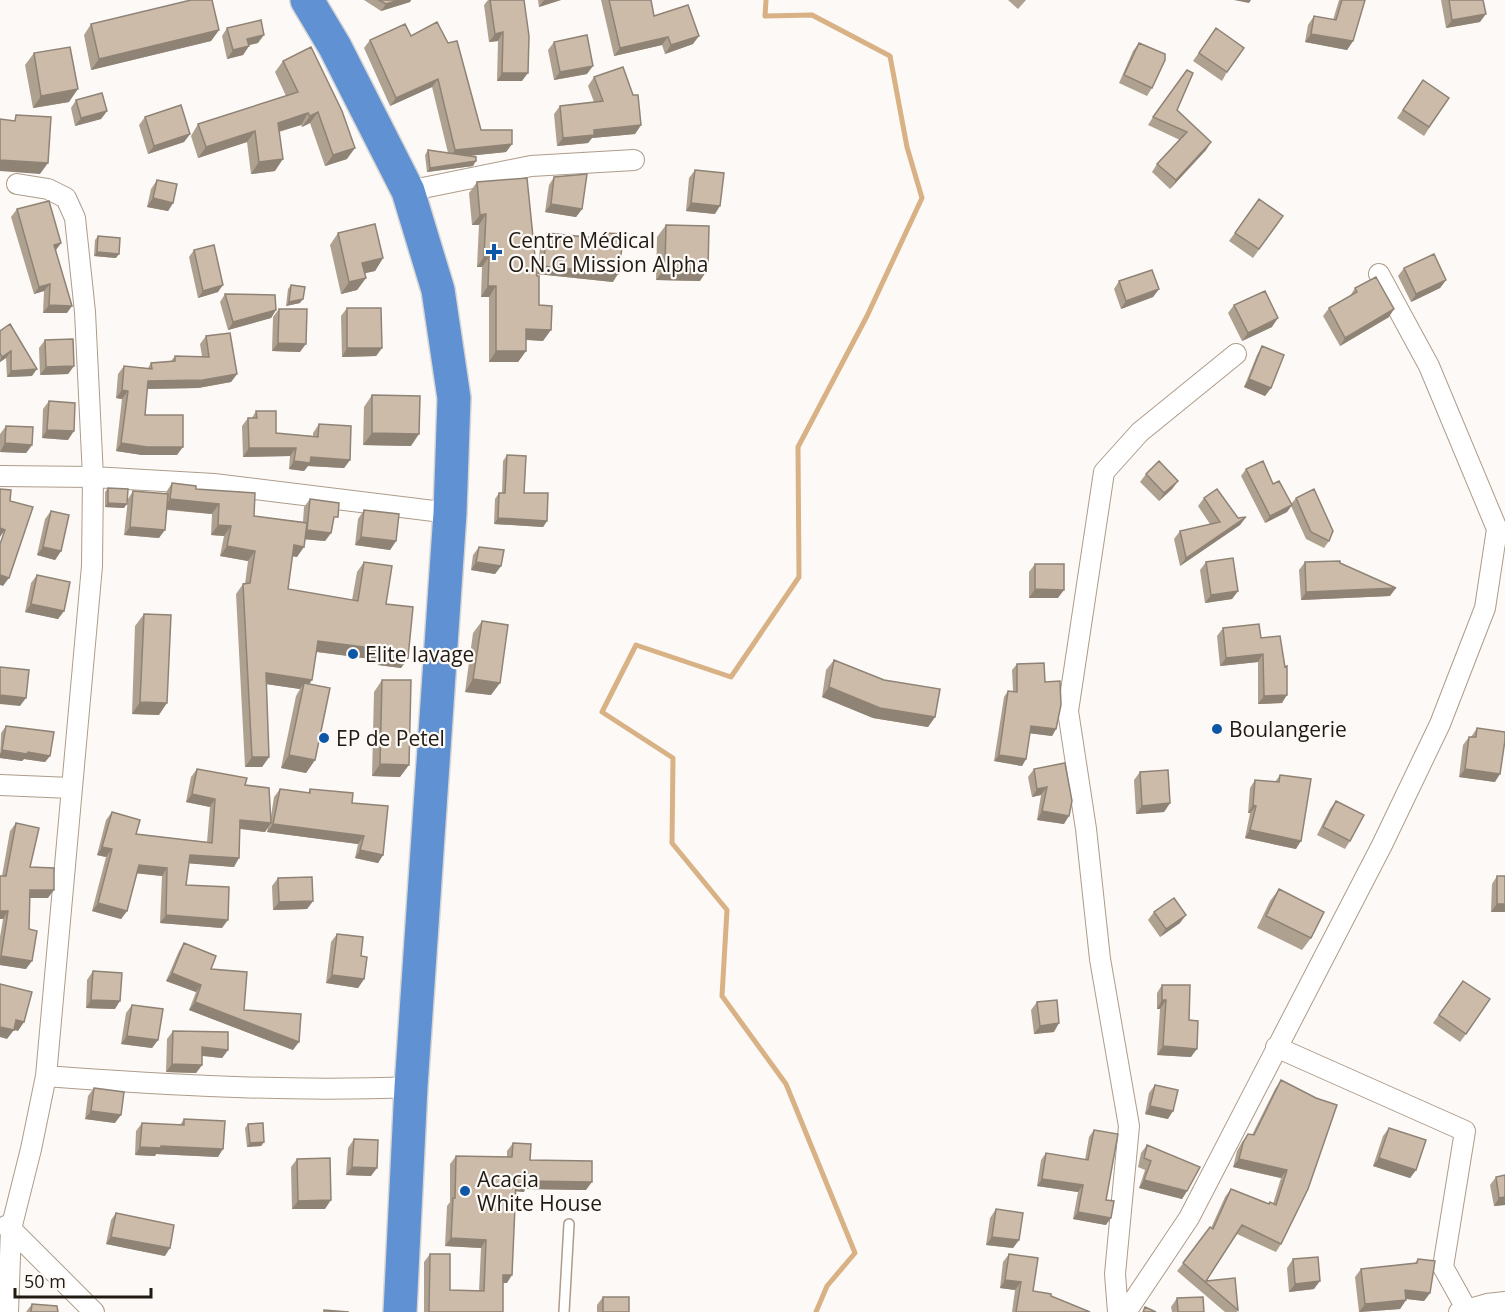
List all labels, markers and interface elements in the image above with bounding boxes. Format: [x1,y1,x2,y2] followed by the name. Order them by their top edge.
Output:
[508,226,708,278] place label: Centre Médical O.N.G Mission Alpha
[485,243,503,261] marker: Centre Médical O.N.G Mission Alpha
[365,640,474,668] place label: Elite lavage
[346,647,360,661] marker: Elite lavage
[1229,715,1347,743] place label: Boulangerie
[1210,722,1224,736] marker: Boulangerie
[336,724,445,752] place label: EP de Petel
[317,731,331,745] marker: EP de Petel
[477,1165,602,1217] place label: Acacia White House
[458,1184,472,1198] marker: Acacia White House
[15,1261,152,1299] scale bar
[24,1269,66,1293] text: 50 m

